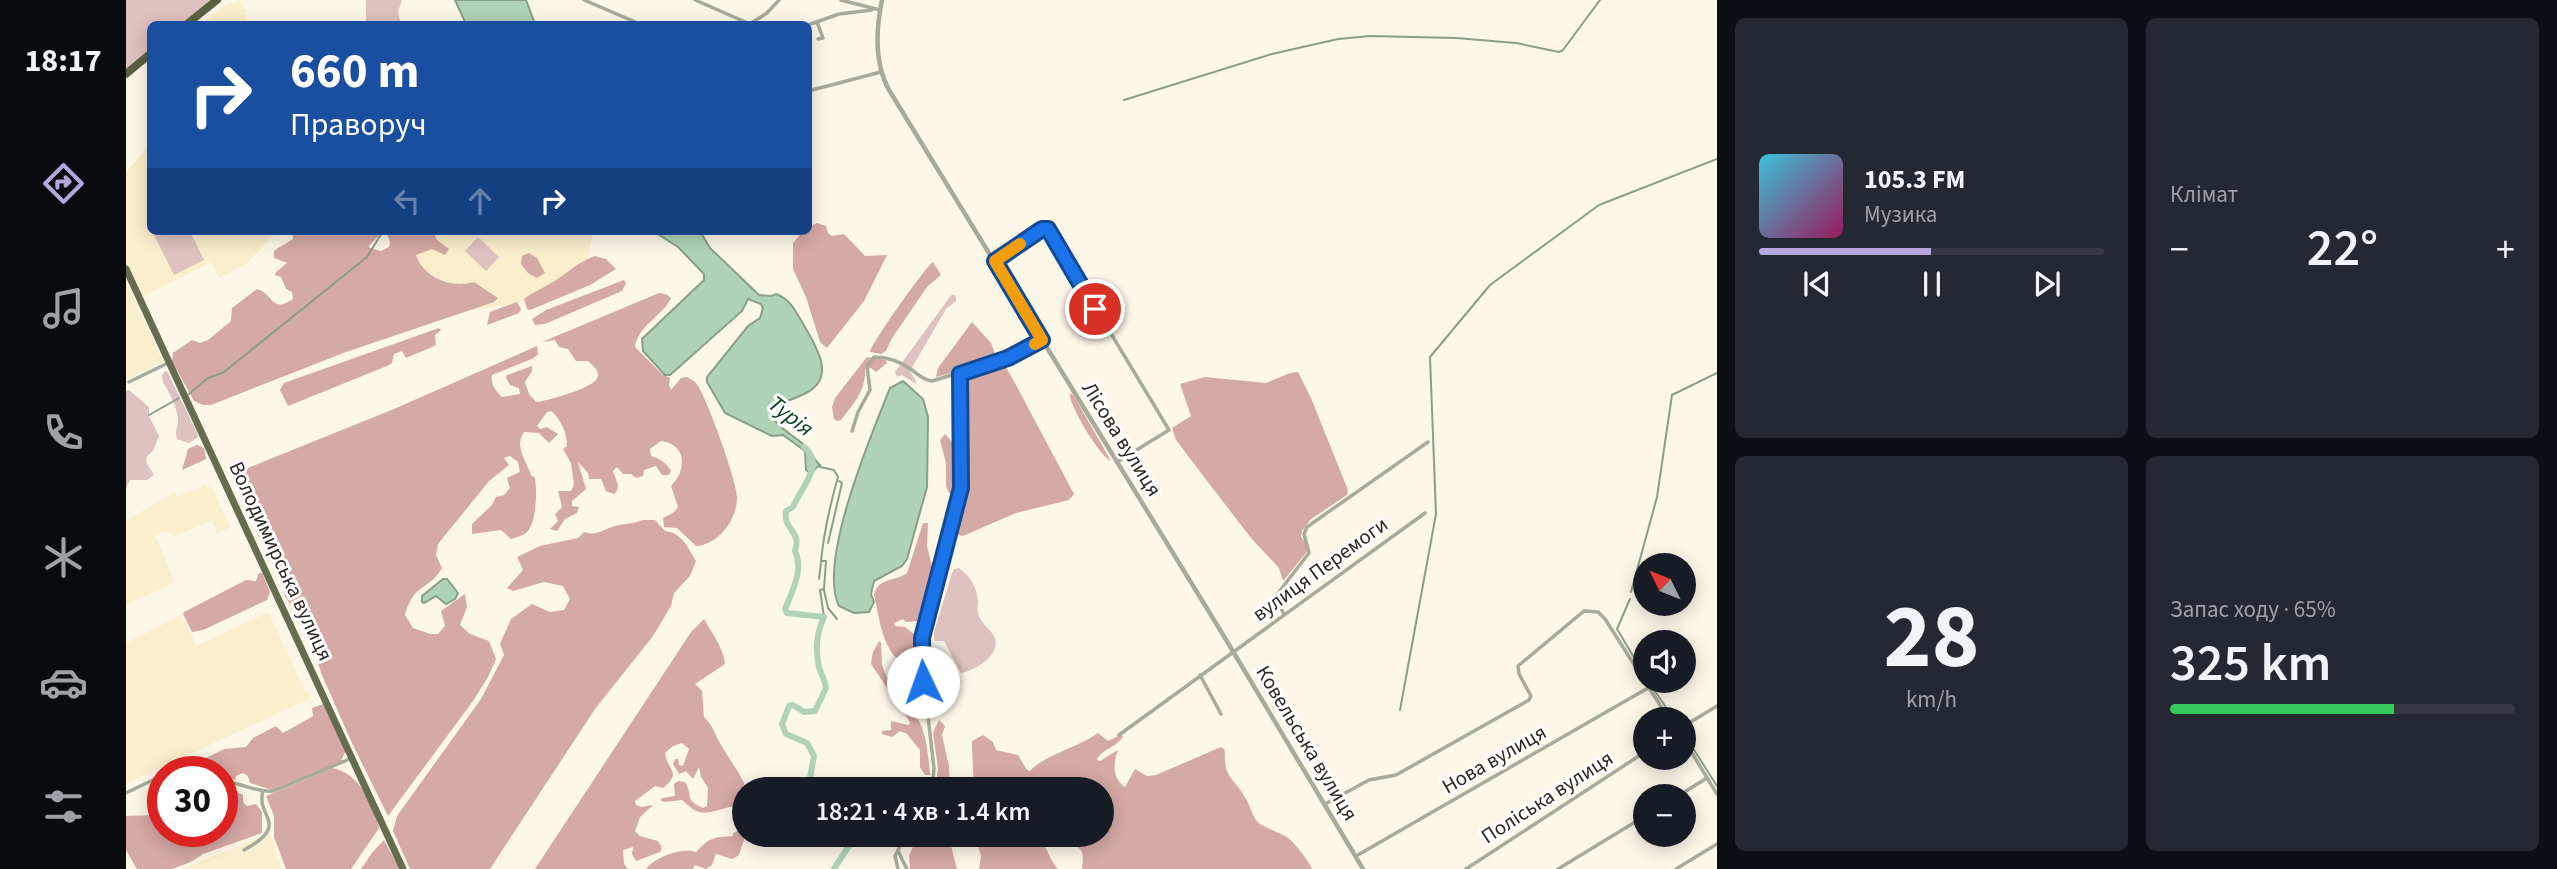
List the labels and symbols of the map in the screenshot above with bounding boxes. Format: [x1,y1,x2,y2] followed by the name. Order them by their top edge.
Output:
[1065,279,1125,339] pin
[1075,376,1169,502] street label: Лісова вулиця
[761,388,821,444] water label: Турія
[222,456,340,666] street label: Володимирська вулиця
[1246,509,1394,629] street label: вулиця Перемоги
[1633,553,1696,616] north arrow
[886,645,960,719] position arrow
[1249,660,1365,826] street label: Ковельська вулиця
[1436,717,1552,801] street label: Нова вулиця
[1475,743,1619,851] street label: Поліська вулиця
[147,756,238,847] speed limit sign: 30

